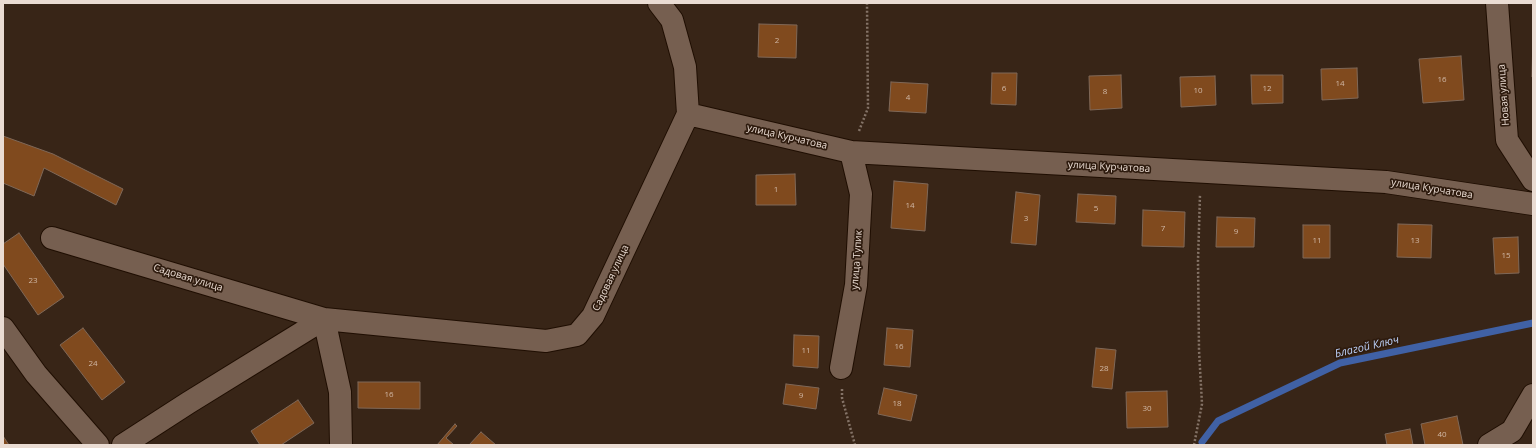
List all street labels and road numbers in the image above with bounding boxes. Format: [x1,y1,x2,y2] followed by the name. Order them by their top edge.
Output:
[1496,64,1512,126] street label: Новая улица
[746,122,828,152] street label: улица Курчатова
[1068,159,1150,175] street label: улица Курчатова
[1390,177,1474,201] street label: улица Курчатова
[849,230,865,290] street label: улица Тупик
[590,243,632,313] street label: Садовая улица
[152,262,224,294] street label: Садовая улица

